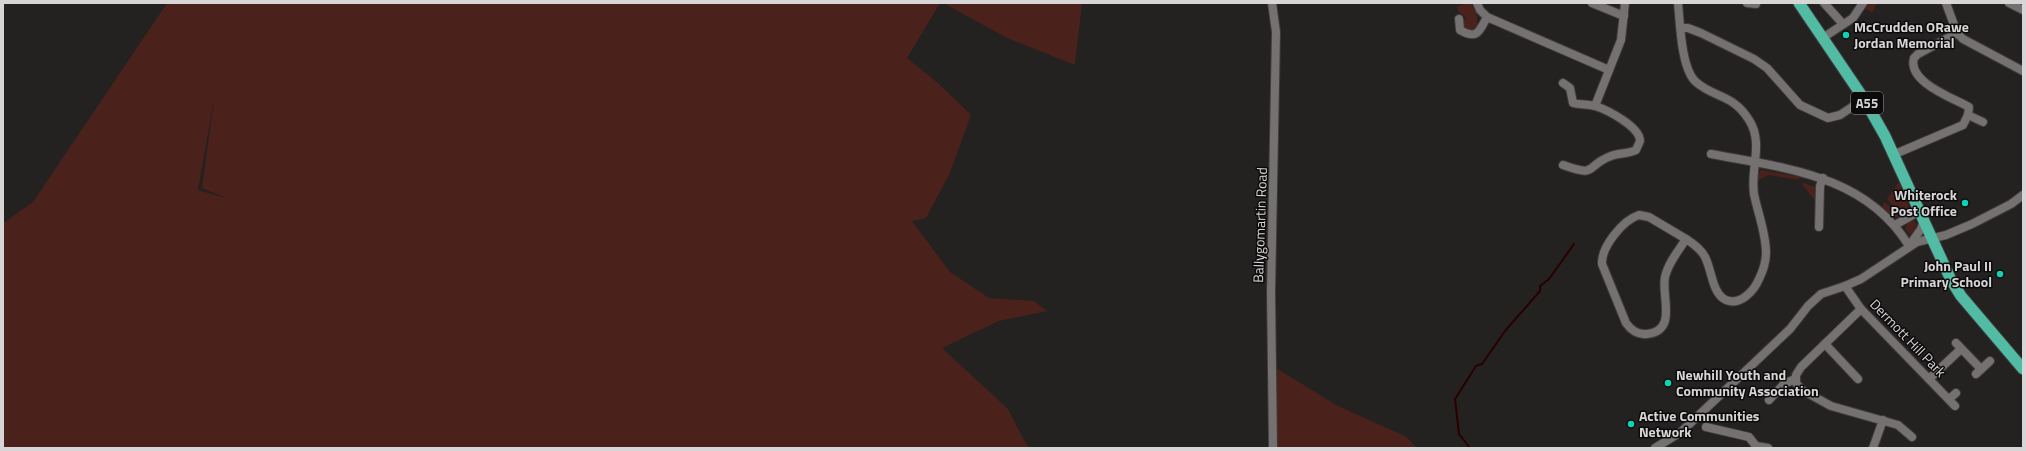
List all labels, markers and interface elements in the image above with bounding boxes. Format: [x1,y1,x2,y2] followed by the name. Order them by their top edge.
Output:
[1854,16,1969,53] place label: McCrudden ORawe Jordan Memorial
[1841,30,1851,40] marker: McCrudden ORawe Jordan Memorial
[1851,92,1883,114] road number: A55
[1247,167,1272,283] street label: Ballygomartin Road
[1890,184,1958,221] place label: Whiterock Post Office
[1960,198,1970,208] marker: Whiterock Post Office
[1900,255,1992,292] place label: John Paul II Primary School
[1995,269,2005,279] marker: John Paul II Primary School
[1865,294,1951,382] street label: Dermott Hill Park
[1676,364,1819,401] place label: Newhill Youth and Community Association
[1663,378,1673,388] marker: Newhill Youth and Community Association
[1639,405,1760,442] place label: Active Communities Network
[1626,419,1636,429] marker: Active Communities Network

